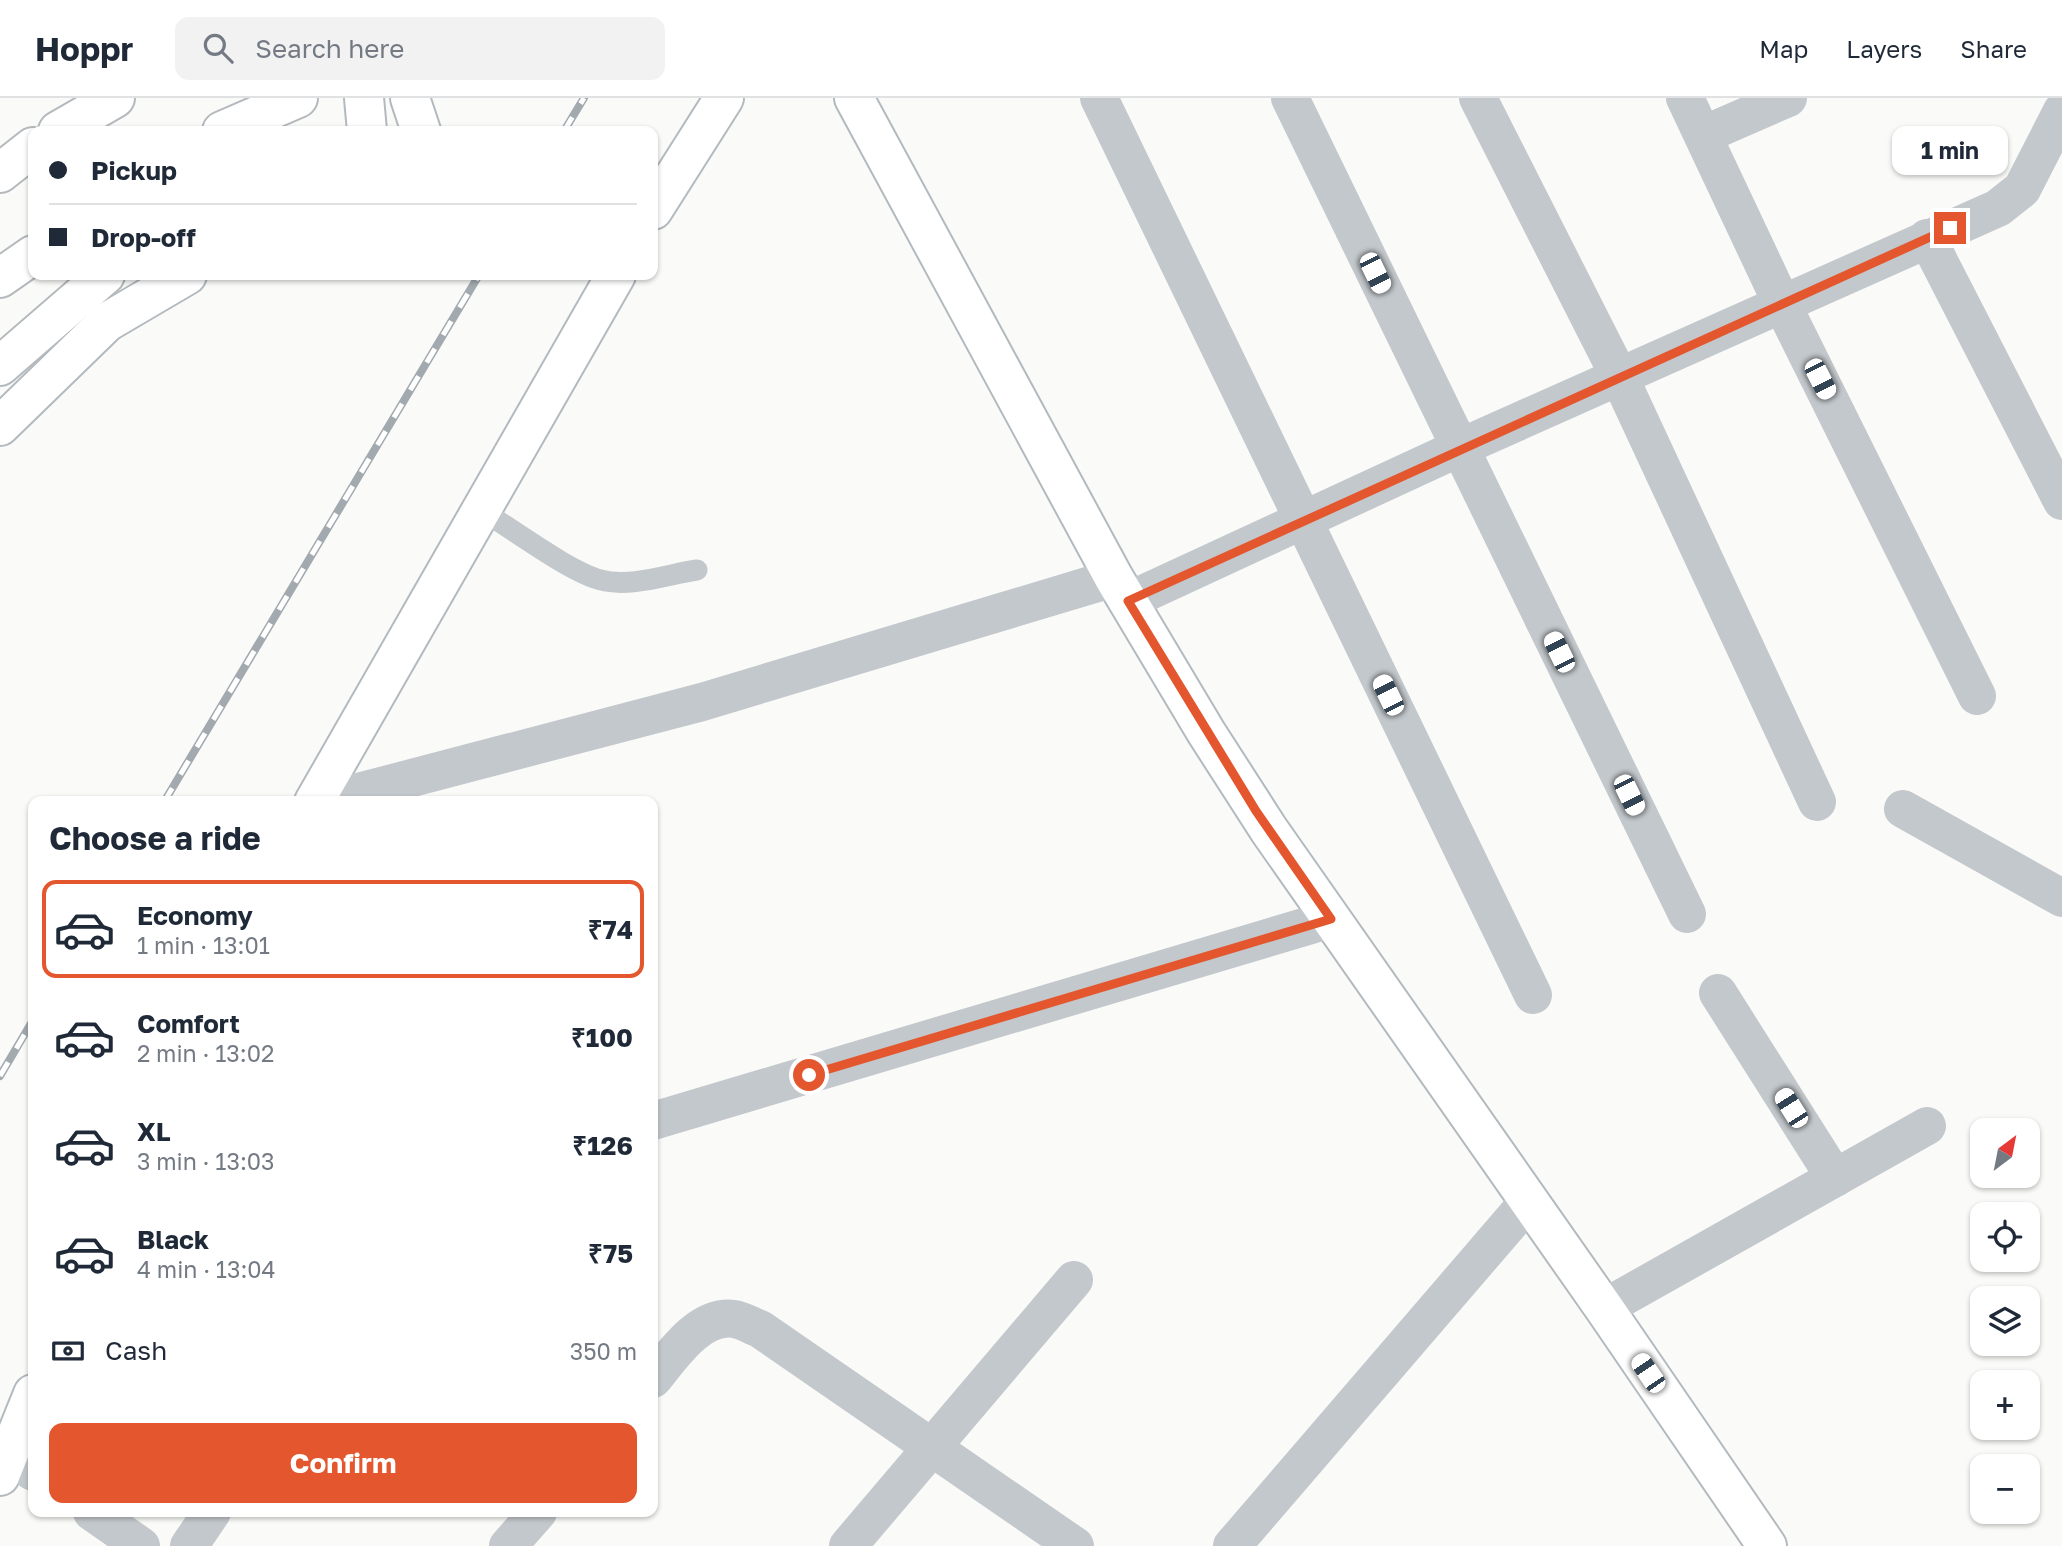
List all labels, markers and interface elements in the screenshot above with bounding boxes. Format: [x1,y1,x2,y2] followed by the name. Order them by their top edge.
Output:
[175,17,665,80] search box
[35,29,133,68] text: Hoppr
[199,29,237,67] icon: search
[255,33,404,64] text: Search here
[1759,34,1808,63] text: Map
[1846,34,1922,63] text: Layers
[1960,34,2027,63] text: Share
[1892,127,2008,176] callout: 1 min
[1921,136,1979,164] text: 1 min
[91,155,177,186] text: Pickup
[1934,212,1966,244] route end
[91,222,196,253] text: Drop-off
[1357,250,1394,296] car
[1802,356,1839,402] car
[1541,629,1578,675] car
[1370,672,1407,718] car
[1611,772,1648,818] car
[49,819,261,857] text: Choose a ride
[53,898,116,961] icon: car
[137,900,253,931] text: Economy
[588,914,633,945] text: ₹74
[137,931,270,959] text: 1 min · 13:01
[53,1006,116,1069] icon: car
[137,1008,240,1039] text: Comfort
[571,1022,633,1053] text: ₹100
[137,1039,274,1067] text: 2 min · 13:02
[793,1059,825,1091] route start
[1771,1085,1812,1131] car
[53,1114,116,1177] icon: car
[137,1116,171,1147] text: XL
[1970,1118,2040,1188] north arrow
[1970,1118,2040,1524] map controls
[572,1130,633,1161] text: ₹126
[137,1147,275,1175] text: 3 min · 13:03
[1970,1202,2040,1272] button: locate
[53,1222,116,1285] icon: car
[137,1224,209,1255] text: Black
[588,1238,633,1269] text: ₹75
[137,1255,276,1283] text: 4 min · 13:04
[1970,1286,2040,1356] button: layers
[49,1332,87,1370] icon: cash
[105,1335,167,1366] text: Cash
[570,1337,637,1365] text: 350 m
[1628,1350,1669,1396] car
[1970,1370,2040,1440] button: +
[49,1423,637,1503] button: Confirm
[1970,1454,2040,1524] button: −

